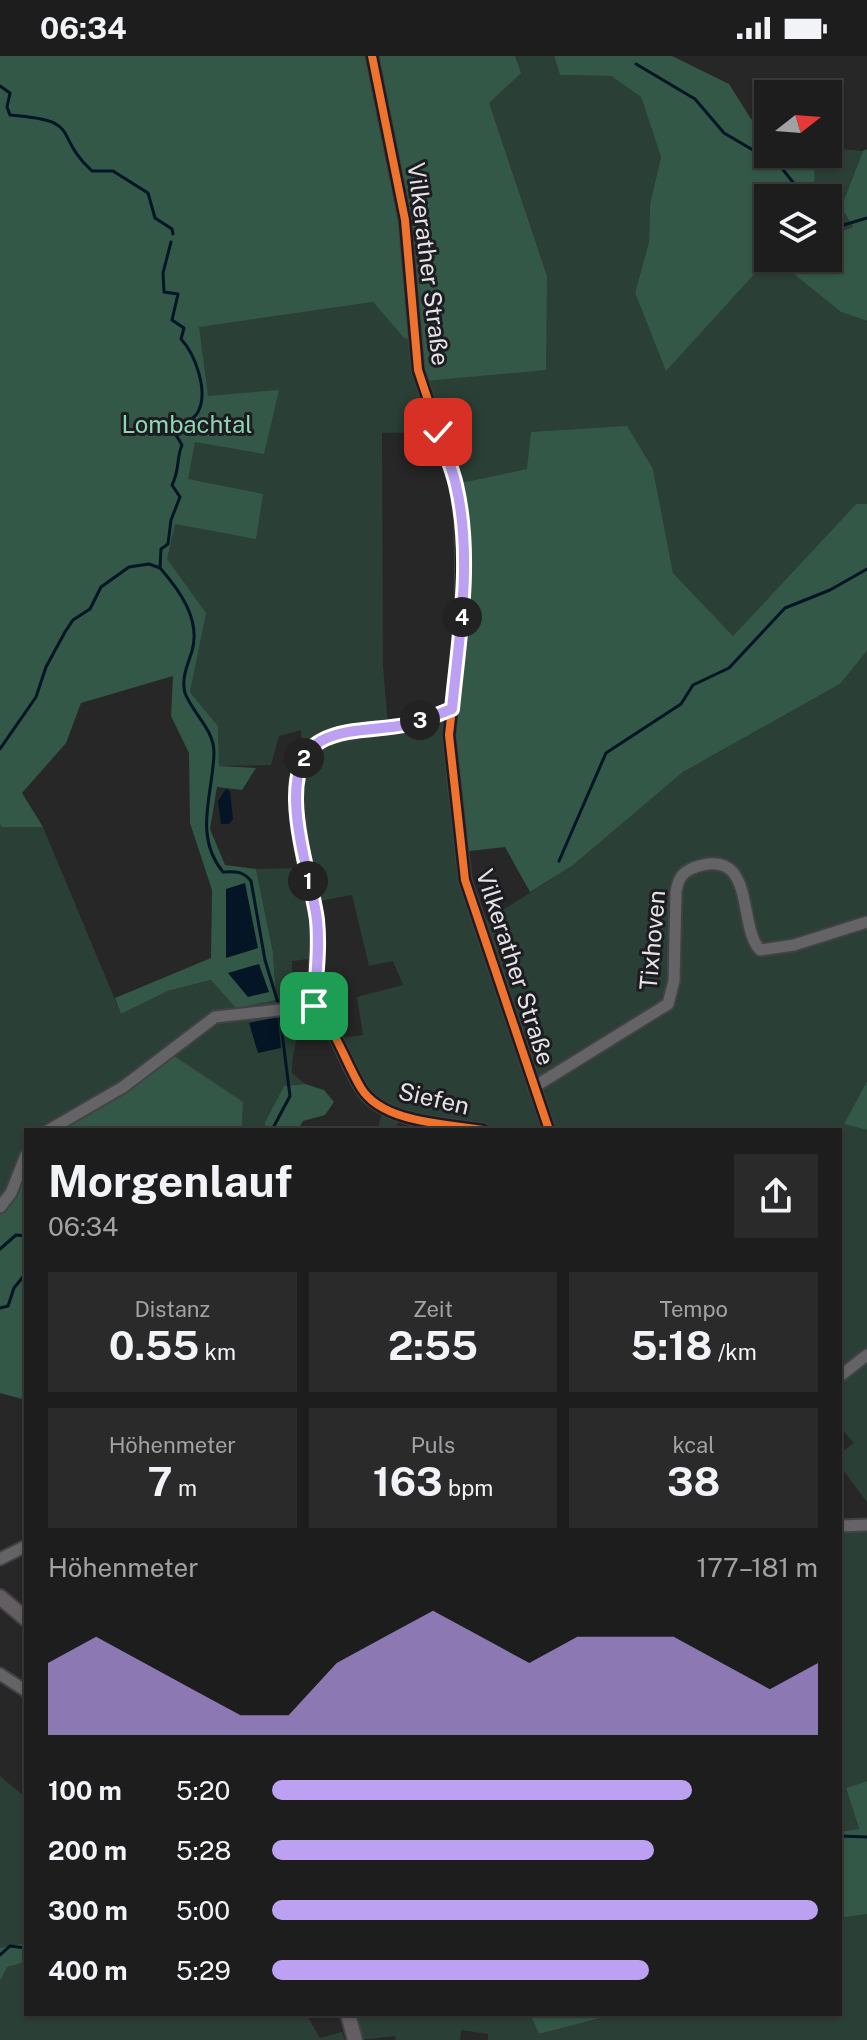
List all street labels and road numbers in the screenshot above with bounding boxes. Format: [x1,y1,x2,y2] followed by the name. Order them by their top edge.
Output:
[403,161,455,367] street label: Vilkerather Straße
[471,865,561,1069] street label: Vilkerather Straße
[634,889,670,991] street label: Tixhoven
[396,1076,472,1120] street label: Siefen

